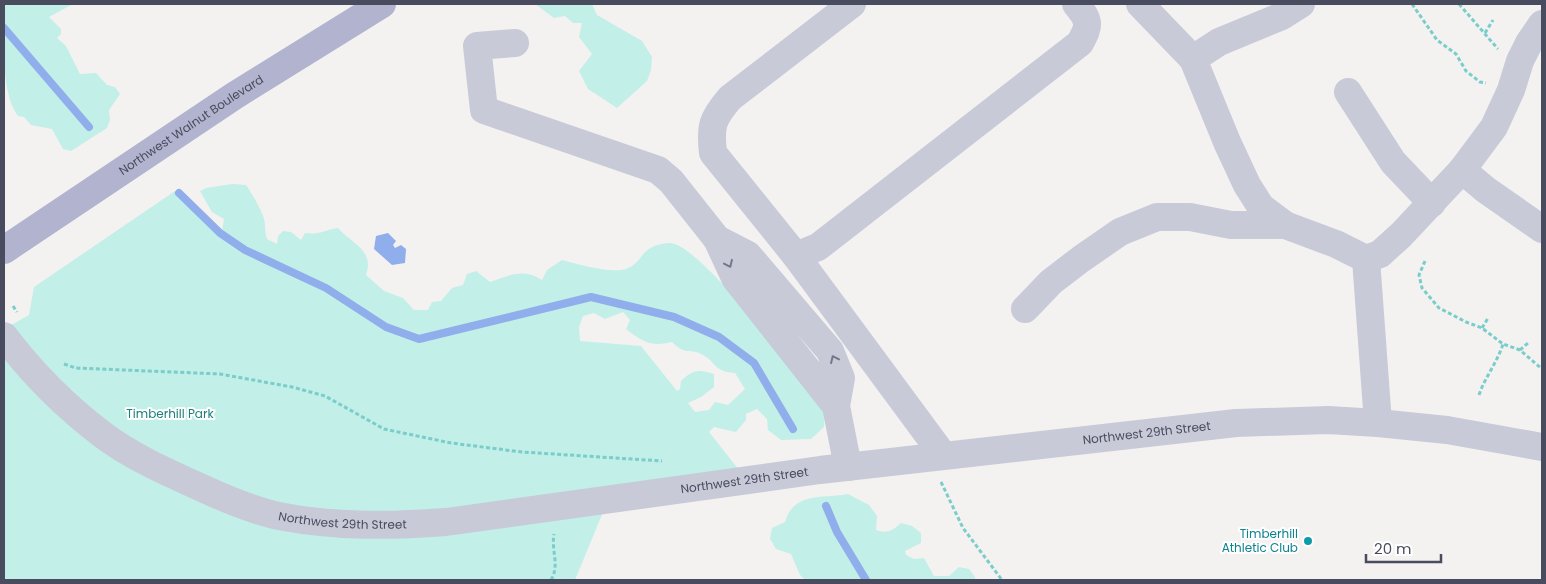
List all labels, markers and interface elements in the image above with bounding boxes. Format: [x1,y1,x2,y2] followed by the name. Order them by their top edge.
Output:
[115,71,267,179] street label: Northwest Walnut Boulevard
[723,259,733,268] one-way arrow
[830,355,841,364] one-way arrow
[126,405,214,422] park label: Timberhill Park
[1082,417,1212,448] street label: Northwest 29th Street
[679,463,809,497] street label: Northwest 29th Street
[277,507,407,533] street label: Northwest 29th Street
[1222,525,1298,556] place label: Timberhill Athletic Club
[1366,532,1441,564] scale bar
[1302,535,1314,547] marker: Timberhill Athletic Club
[1374,538,1412,559] text: 20 m

